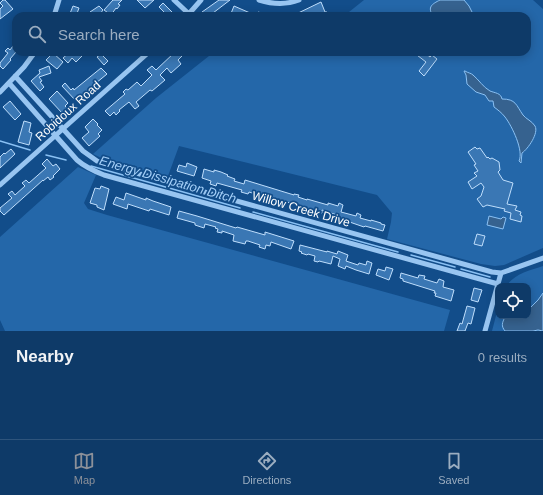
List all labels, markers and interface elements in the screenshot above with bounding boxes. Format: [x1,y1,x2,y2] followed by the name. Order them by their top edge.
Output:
[12,12,531,56] search box
[26,23,48,45] icon: search
[58,26,140,43] text: Search here
[33,78,103,144] street label: Robidoux Road
[98,153,238,206] water label: Energy Dissipation Ditch
[250,188,352,230] street label: Willow Creek Drive
[495,283,531,319] map controls
[495,283,531,319] button: locate
[16,347,74,366] text: Nearby
[478,350,527,365] text: 0 results
[73,450,95,486] tab: Map
[242,450,291,486] tab: Directions
[438,450,469,486] tab: Saved

